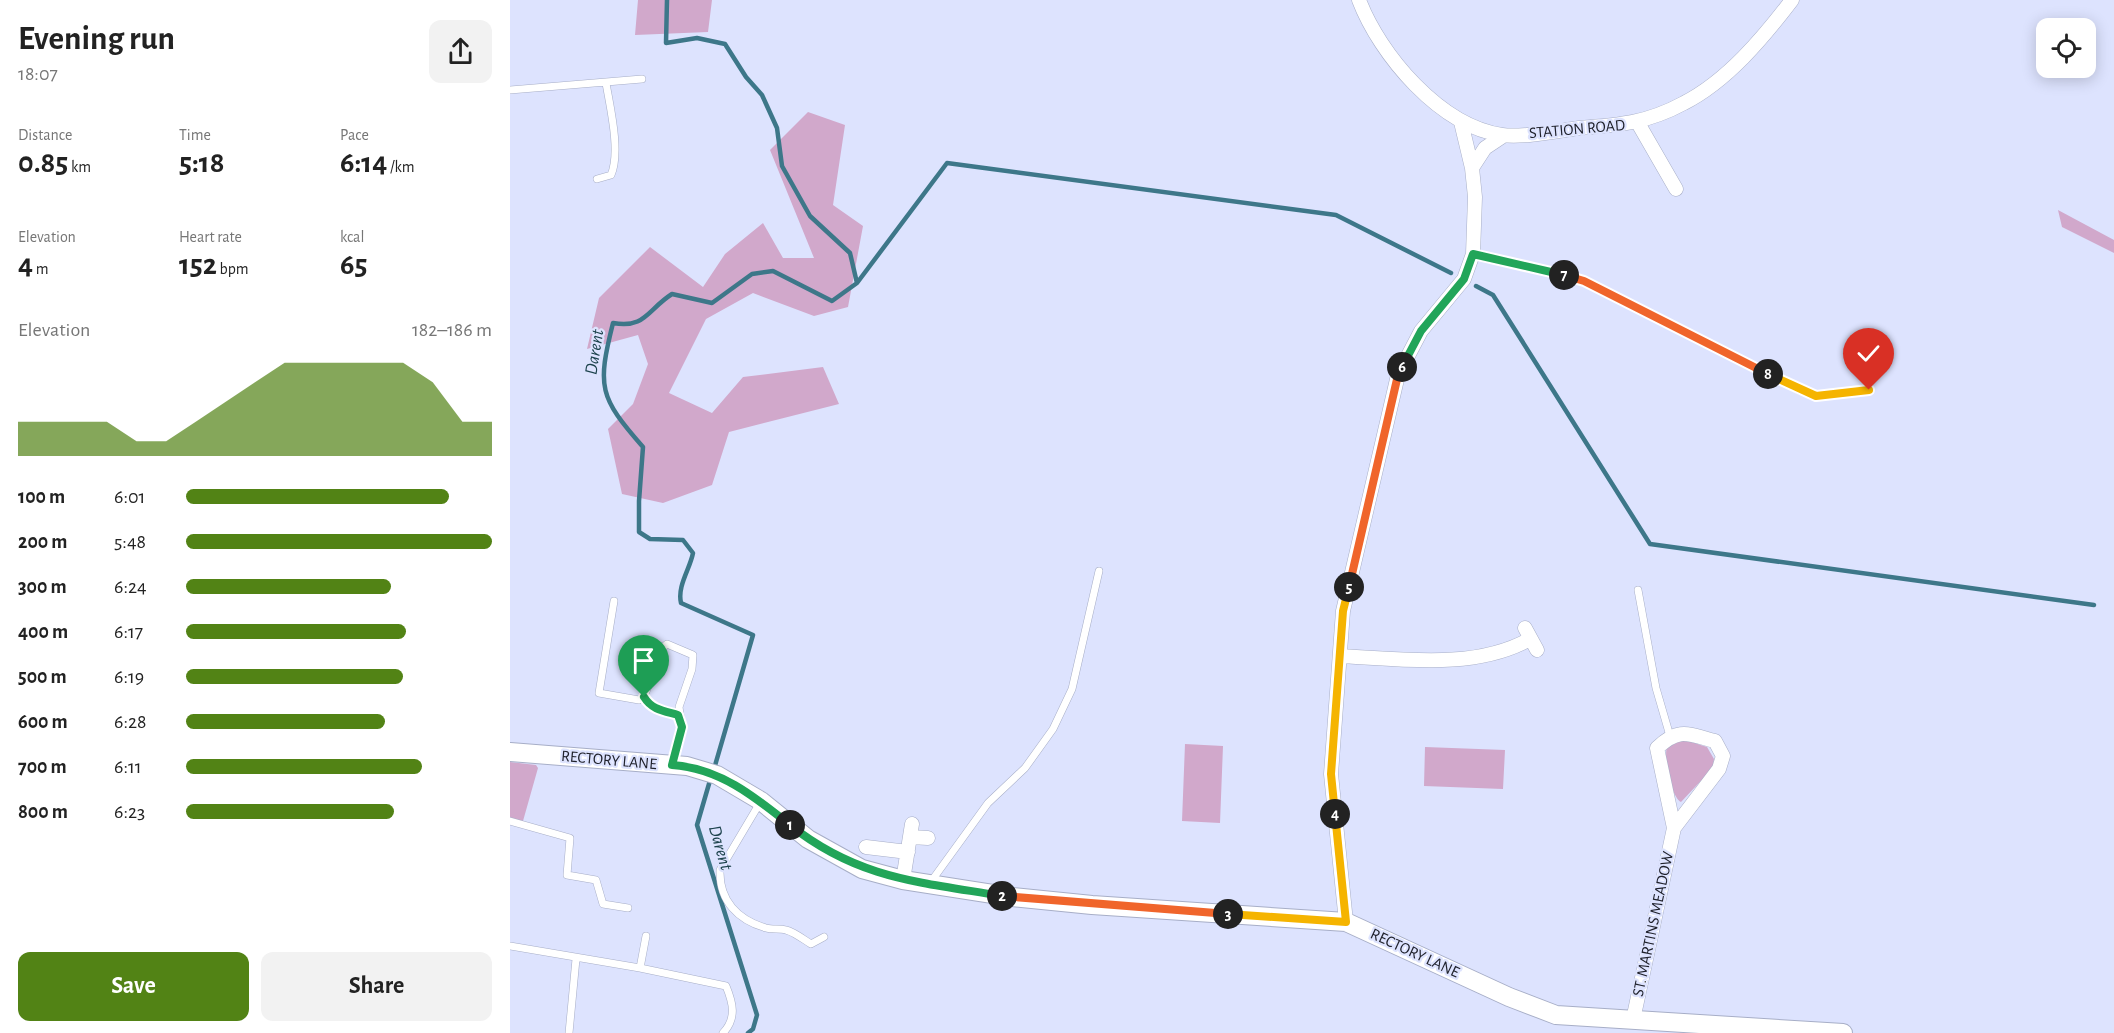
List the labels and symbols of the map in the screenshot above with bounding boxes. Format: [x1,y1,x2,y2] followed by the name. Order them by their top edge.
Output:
[1528,117,1626,141] street label: STATION ROAD
[1549,260,1579,290] pin: 7
[583,328,607,376] water label: Darent
[1843,328,1894,390] pin
[1387,352,1417,382] pin: 6
[1753,359,1783,389] pin: 8
[1334,572,1364,602] pin: 5
[618,635,669,697] pin
[560,748,658,772] street label: RECTORY LANE
[1320,799,1350,829] pin: 4
[775,810,805,840] pin: 1
[705,823,735,873] water label: Darent
[1630,849,1676,998] street label: ST. MARTINS MEADOW
[987,881,1017,911] pin: 2
[1213,899,1243,929] pin: 3
[1368,925,1462,981] street label: RECTORY LANE

